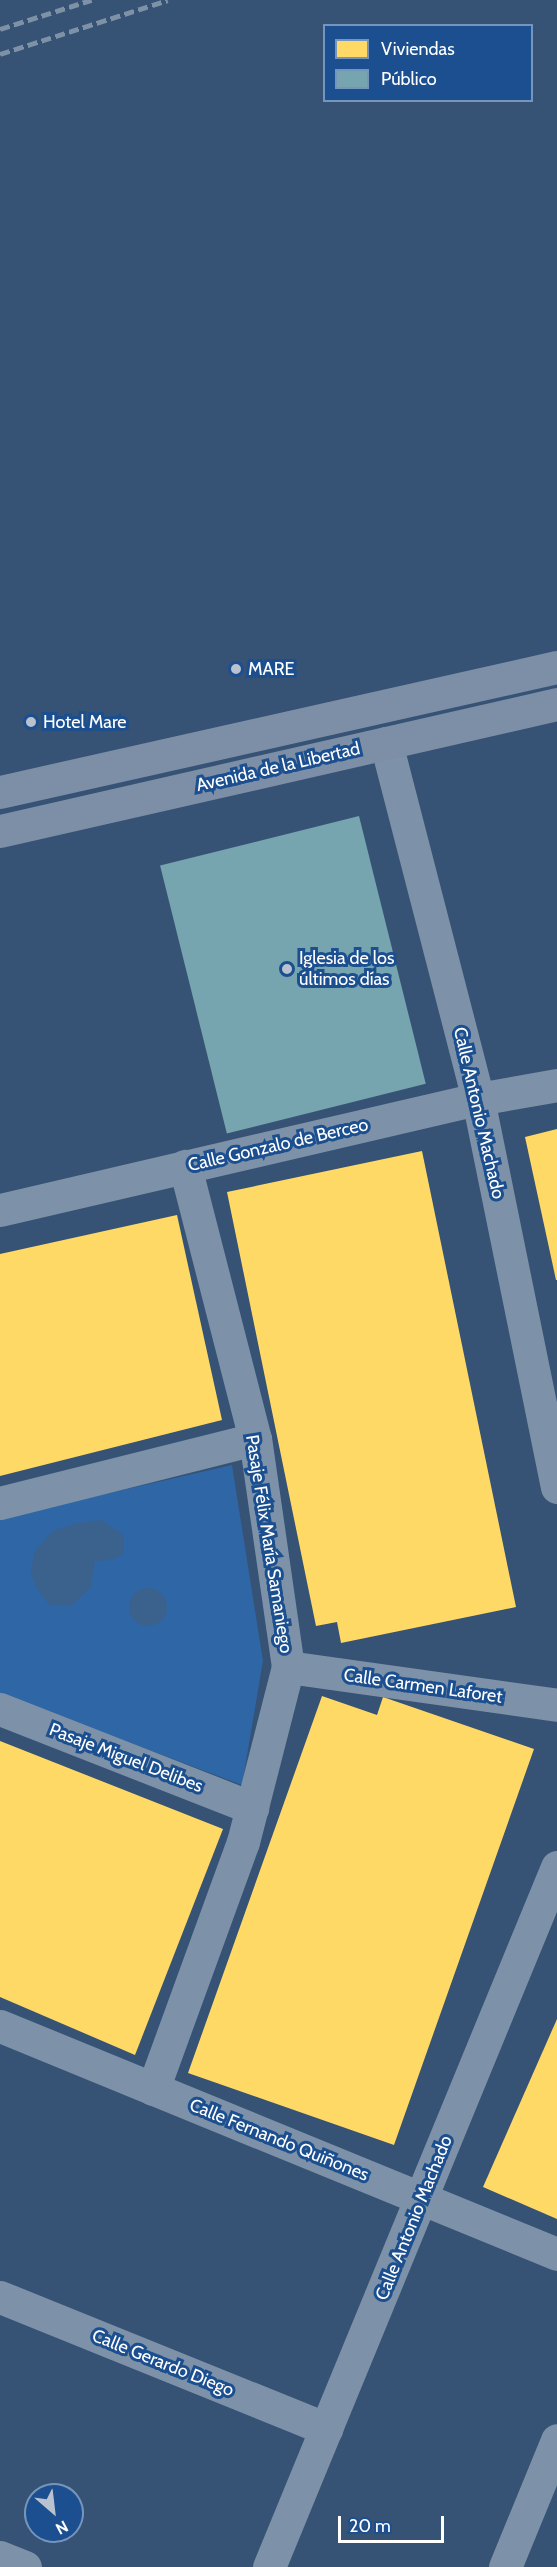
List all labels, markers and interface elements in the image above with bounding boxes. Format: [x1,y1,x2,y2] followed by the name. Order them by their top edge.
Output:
[323,24,533,102] legend
[381,38,455,60] text: Viviendas
[381,68,437,90] text: Público
[248,658,295,680] place label: MARE
[229,662,243,676] marker: MARE
[43,711,127,733] place label: Hotel Mare
[24,715,38,729] marker: Hotel Mare
[194,738,362,796] street label: Avenida de la Libertad
[299,948,394,990] place label: Iglesia de los últimos días
[280,962,294,976] marker: Iglesia de los últimos días
[449,1025,509,1201] street label: Calle Antonio Machado
[186,1114,370,1176] street label: Calle Gonzalo de Berceo
[241,1433,297,1655] street label: Pasaje Félix María Samaniego
[342,1664,504,1708] street label: Calle Carmen Laforet
[46,1719,206,1797] street label: Pasaje Miguel Delibes
[186,2094,372,2186] street label: Calle Fernando Quiñones
[371,2132,457,2304] street label: Calle Antonio Machado
[89,2325,237,2401] street label: Calle Gerardo Diego
[24,2483,84,2543] north arrow
[341,2504,448,2542] scale bar
[349,2515,391,2537] text: 20 m
[52,2517,71,2539] text: N

